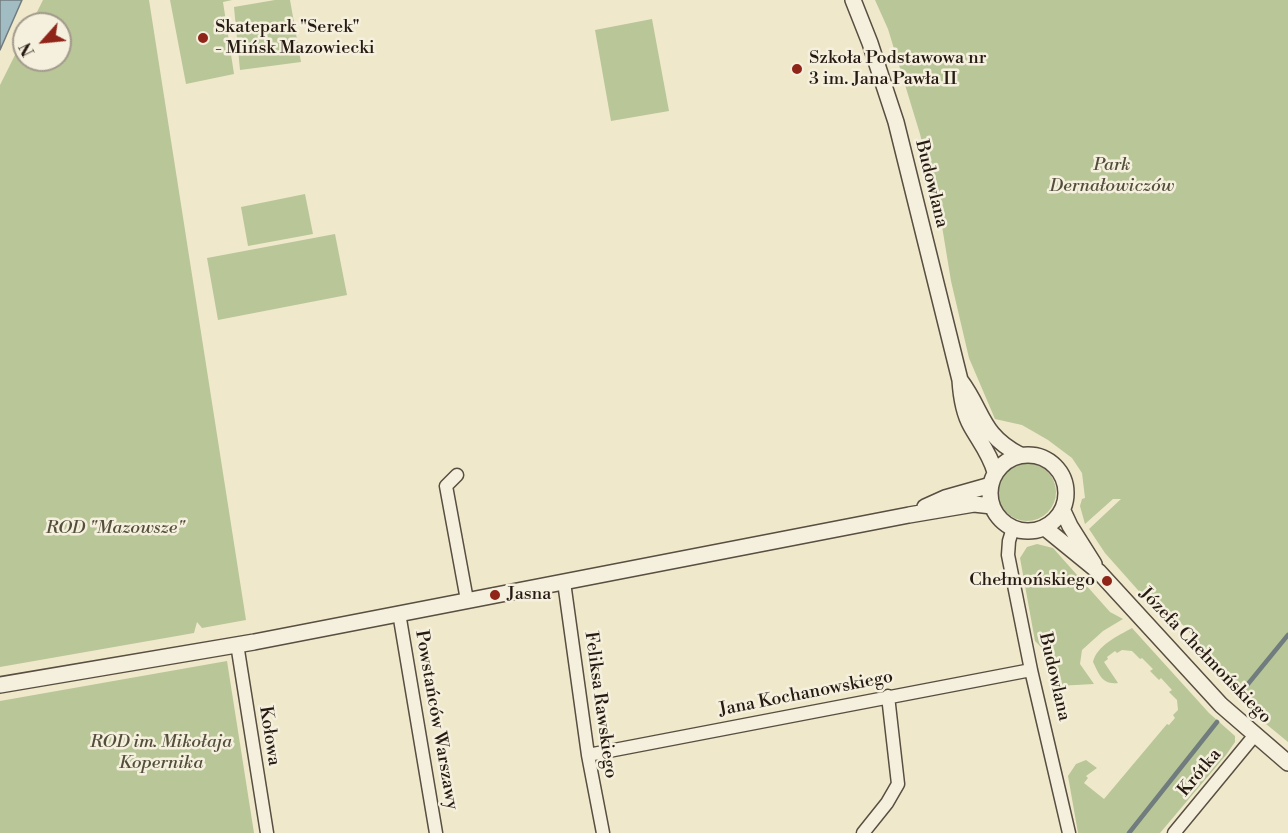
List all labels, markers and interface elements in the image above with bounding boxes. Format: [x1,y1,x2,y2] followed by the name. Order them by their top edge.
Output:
[12,12,72,72] north arrow
[215,17,375,60] place label: Skatepark "Serek" - Mińsk Mazowiecki
[196,31,210,45] marker: Skatepark "Serek" - Mińsk Mazowiecki
[16,39,40,59] text: N
[809,48,986,90] place label: Szkoła Podstawowa nr 3 im. Jana Pawła II
[790,62,804,76] marker: Szkoła Podstawowa nr 3 im. Jana Pawła II
[910,138,952,230] street label: Budowlana
[1050,155,1174,198] park label: Park Dernałowiczów
[46,518,184,540] park label: ROD "Mazowsze"
[969,570,1095,592] place label: Chełmońskiego
[1100,574,1114,588] marker: Chełmońskiego
[1134,583,1276,729] street label: Józefa Chełmońskiego
[507,584,551,606] place label: Jasna
[488,588,502,602] marker: Jasna
[410,629,462,811] street label: Powstańców Warszawy
[579,630,621,780] street label: Feliksa Rawskiego
[1033,631,1075,723] street label: Budowlana
[717,667,895,721] street label: Jana Kochanowskiego
[254,705,284,767] street label: Kołowa
[90,732,232,774] park label: ROD im. Mikołaja Kopernika
[1174,745,1226,801] street label: Krótka

